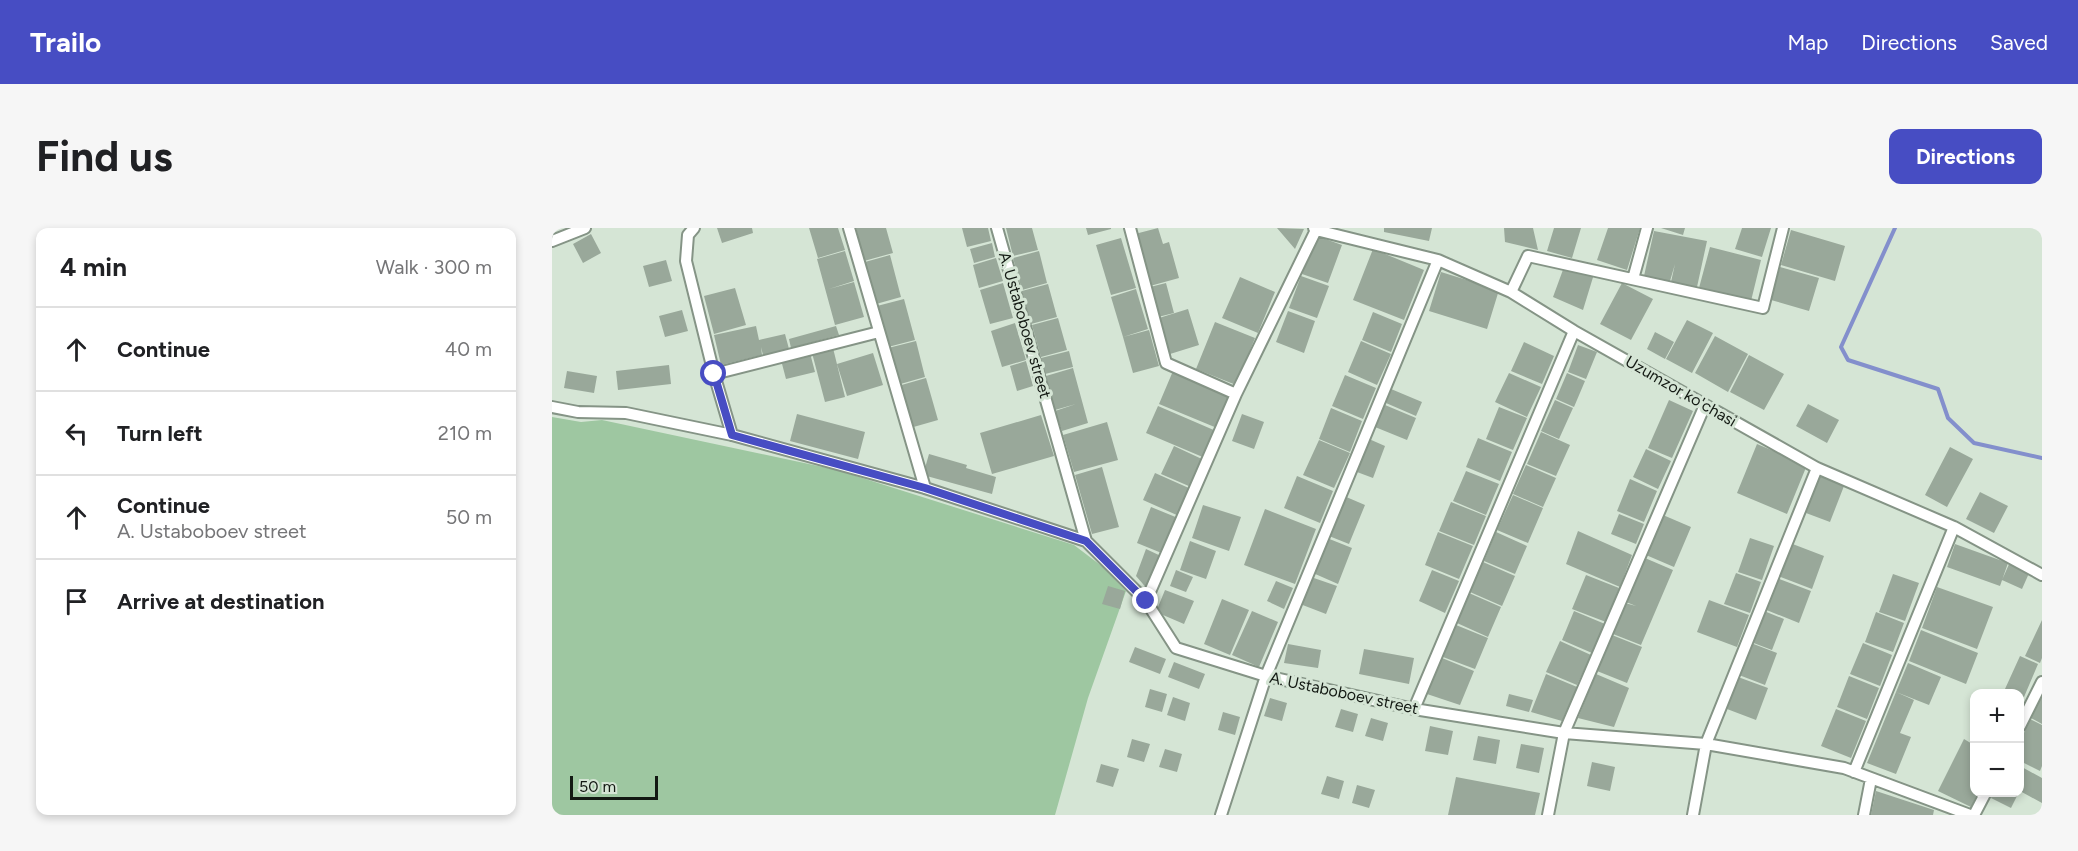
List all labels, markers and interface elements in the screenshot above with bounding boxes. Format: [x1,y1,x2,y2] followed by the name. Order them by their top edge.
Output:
[30,25,101,59] text: Trailo
[1787,30,1828,55] text: Map
[1861,30,1957,55] text: Directions
[1990,30,2048,55] text: Saved
[1889,129,2042,184] button: Directions
[36,131,173,182] text: Find us
[995,250,1055,400] street label: A. Ustaboboev street
[60,251,127,283] text: 4 min
[376,255,492,279] text: Walk · 300 m
[60,333,93,366] icon: ahead
[117,336,210,363] text: Continue
[445,337,492,361] text: 40 m
[1622,351,1740,431] street label: Uzumzor ko'chasi
[700,360,726,386] route start
[60,417,93,450] icon: left
[117,420,203,447] text: Turn left
[438,421,492,445] text: 210 m
[117,492,210,519] text: Continue
[60,501,93,534] icon: ahead
[446,505,492,529] text: 50 m
[117,519,306,543] text: A. Ustaboboev street
[60,585,93,618] icon: arrive
[1132,587,1158,613] route end
[117,588,325,615] text: Arrive at destination
[1268,668,1420,718] street label: A. Ustaboboev street
[1970,689,2024,797] map controls
[1970,689,2024,743] button: +
[1970,743,2024,797] button: −
[570,773,658,800] scale bar
[579,777,616,796] text: 50 m

